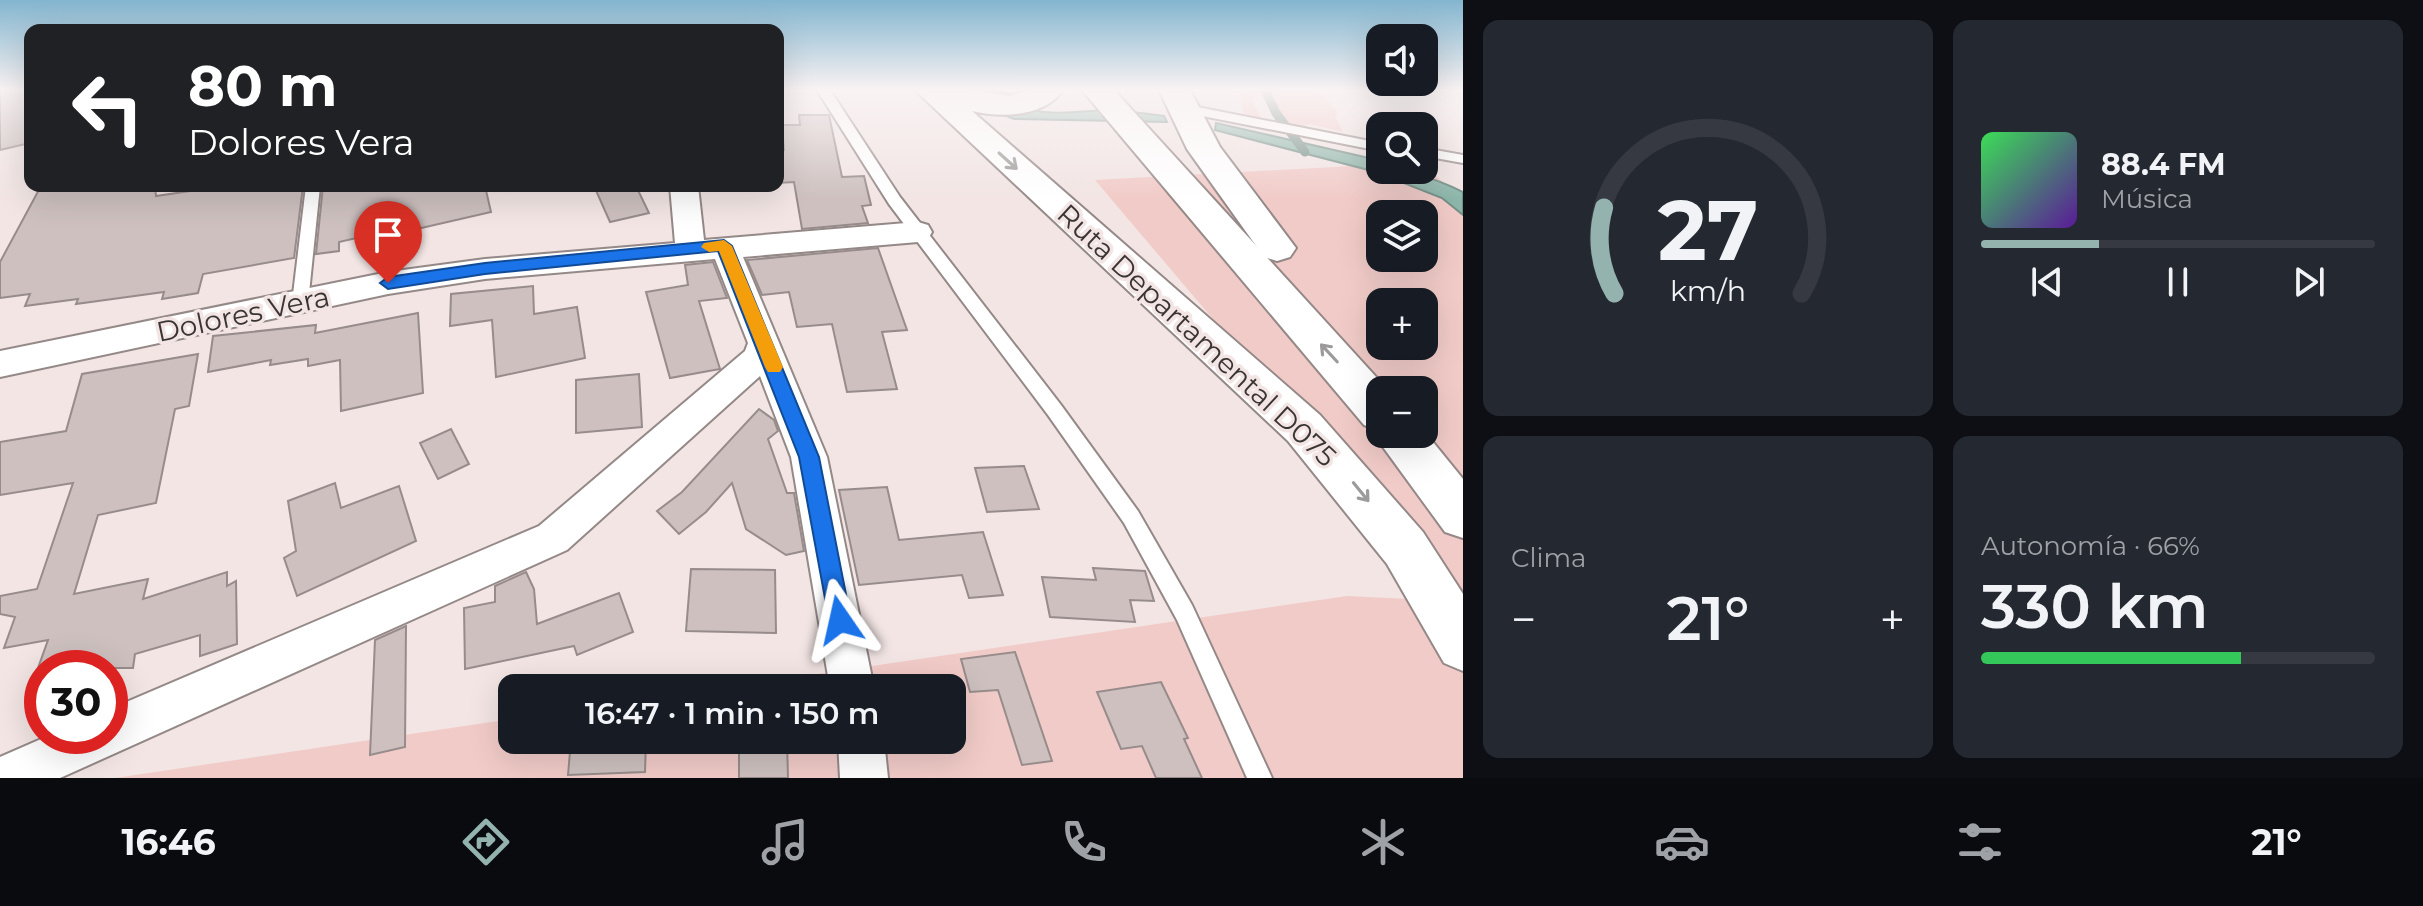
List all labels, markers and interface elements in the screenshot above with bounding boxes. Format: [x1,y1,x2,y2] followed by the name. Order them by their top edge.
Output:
[1366,24,1438,448] map controls
[1366,24,1438,96] button: sound
[188,52,338,120] text: 80 m
[56,56,160,160] icon: left
[1366,112,1438,184] button: search
[188,120,414,164] text: Dolores Vera
[2101,146,2226,183] text: 88.4 FM
[998,152,1018,170] one-way arrow
[1658,179,1758,281] text: 27
[2101,183,2193,215] text: Música
[1050,197,1344,473] street label: Ruta Departamental D075
[1366,200,1438,272] button: layers
[354,201,422,283] pin
[366,213,410,257] icon: arrive
[2025,260,2069,304] icon: previous
[2156,260,2200,304] icon: pause
[2287,260,2331,304] icon: next
[1670,273,1746,308] text: km/h
[153,279,333,349] street label: Dolores Vera
[1366,288,1438,360] button: +
[1320,343,1339,363] one-way arrow
[1366,376,1438,448] button: −
[1352,481,1370,502] one-way arrow
[1981,530,2200,562] text: Autonomía · 66%
[1511,542,1586,574] text: Clima
[1981,570,2208,643] text: 330 km
[798,578,882,662] position arrow
[1667,582,1749,655] text: 21°
[1511,592,1536,646] text: −
[1880,592,1905,646] text: +
[24,650,128,754] speed limit sign: 30
[585,695,879,732] text: 16:47 · 1 min · 150 m
[458,814,514,870] icon: directions
[757,814,813,870] icon: music
[1056,814,1112,870] icon: phone
[1355,814,1411,870] icon: climate
[1654,814,1710,870] icon: car
[1952,814,2008,870] icon: filters
[121,820,216,864] text: 16:46
[2251,820,2302,864] text: 21°

